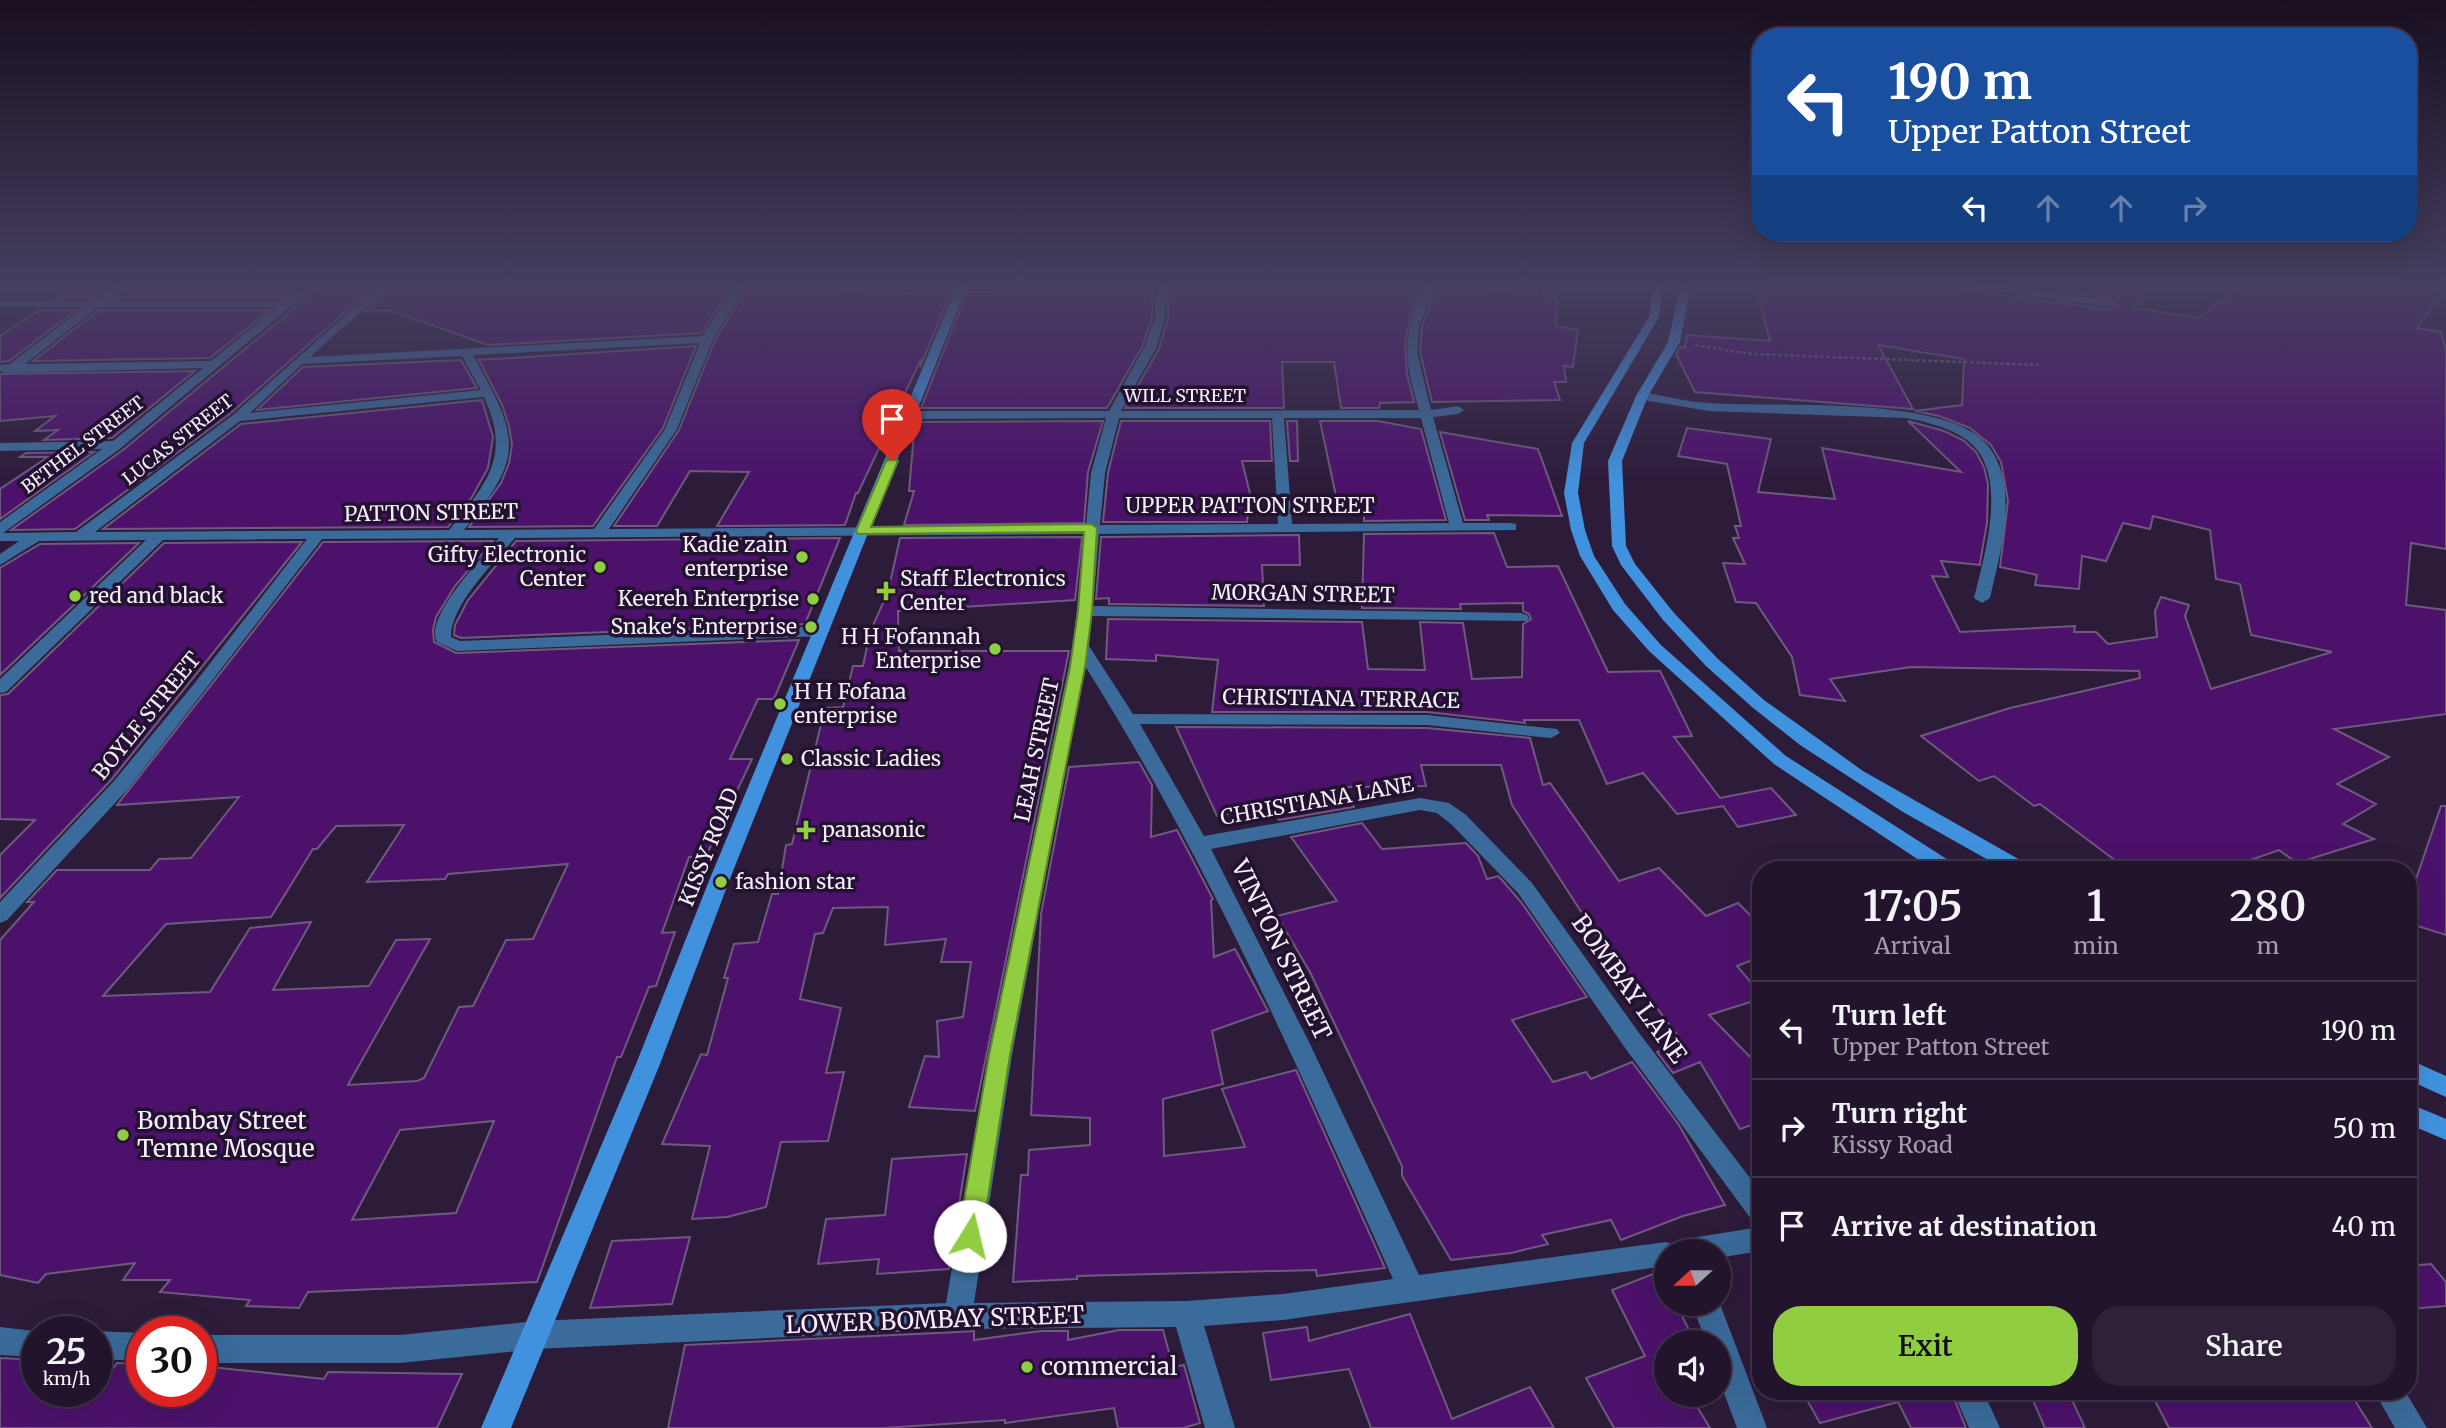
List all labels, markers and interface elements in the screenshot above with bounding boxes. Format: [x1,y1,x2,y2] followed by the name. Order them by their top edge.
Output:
[1888,51,2032,112] text: 190 m
[1773,56,1864,147] icon: left
[1888,112,2191,152] text: Upper Patton Street
[1956,189,1994,227] icon: left
[2029,189,2067,227] icon: ahead
[2102,189,2140,227] icon: ahead
[2175,189,2213,227] icon: right
[1123,384,1247,407] street label: WILL STREET
[118,389,238,490] street label: LUCAS STREET
[862,389,922,461] pin
[17,391,149,498] street label: BETHEL STREET
[873,400,911,438] icon: arrive
[1125,492,1375,519] street label: UPPER PATTON STREET
[344,497,519,528] street label: PATTON STREET
[682,531,788,582] place label: Kadie zain enterprise
[428,541,586,592] place label: Gifty Electronic Center
[794,549,810,565] marker: Kadie zain enterprise
[592,559,608,575] marker: Gifty Electronic Center
[900,565,1066,616] place label: Staff Electronics Center
[1211,578,1395,609] street label: MORGAN STREET
[89,582,224,609] place label: red and black
[878,583,894,599] marker: Staff Electronics Center
[618,585,799,612] place label: Keereh Enterprise
[67,588,83,604] marker: red and black
[805,591,821,607] marker: Keereh Enterprise
[611,613,797,640] place label: Snake's Enterprise
[803,619,819,635] marker: Snake's Enterprise
[841,623,981,674] place label: H H Fofannah Enterprise
[987,641,1003,657] marker: H H Fofannah Enterprise
[87,646,207,785] street label: BOYLE STREET
[1008,675,1065,824] street label: LEAH STREET
[794,678,906,729] place label: H H Fofana enterprise
[1222,683,1461,714] street label: CHRISTIANA TERRACE
[772,696,788,712] marker: H H Fofana enterprise
[801,745,941,772] place label: Classic Ladies
[779,751,795,767] marker: Classic Ladies
[1218,770,1416,831] street label: CHRISTIANA LANE
[673,784,745,910] street label: KISSY ROAD
[822,816,925,843] place label: panasonic
[796,820,816,840] marker: panasonic
[1224,854,1339,1045] street label: VINTON STREET
[735,868,855,895] place label: fashion star
[713,874,729,890] marker: fashion star
[1863,880,1963,932] text: 17:05
[2087,880,2106,932] text: 1
[2229,880,2306,932] text: 280
[1565,908,1694,1070] street label: BOMBAY LANE
[1874,931,1951,960] text: Arrival
[2073,931,2119,960] text: min
[2256,931,2279,960] text: m
[1832,999,1946,1032] text: Turn left
[1773,1011,1811,1049] icon: left
[2321,1014,2396,1047] text: 190 m
[1832,1032,2050,1061] text: Upper Patton Street
[1832,1097,1967,1130] text: Turn right
[137,1105,314,1164] place label: Bombay Street Temne Mosque
[1773,1109,1811,1147] icon: right
[2332,1112,2396,1145] text: 50 m
[115,1127,131,1143] marker: Bombay Street Temne Mosque
[1832,1130,1953,1159] text: Kissy Road
[933,1199,1007,1273] position arrow
[1773,1207,1811,1245] icon: arrive
[1832,1210,2097,1243] text: Arrive at destination
[2332,1210,2396,1243] text: 40 m
[1654,1239,1731,1316] north arrow
[1654,1239,1731,1407] map controls
[785,1299,1085,1340] street label: LOWER BOMBAY STREET
[1773,1306,2078,1386] button: Exit
[2092,1306,2396,1386] button: Share
[126,1316,217,1407] speed limit sign: 30
[46,1330,87,1374] text: 25
[1654,1330,1731,1407] button: sound
[1041,1351,1177,1382] place label: commercial
[1019,1359,1035,1375] marker: commercial
[43,1367,90,1390] text: km/h

